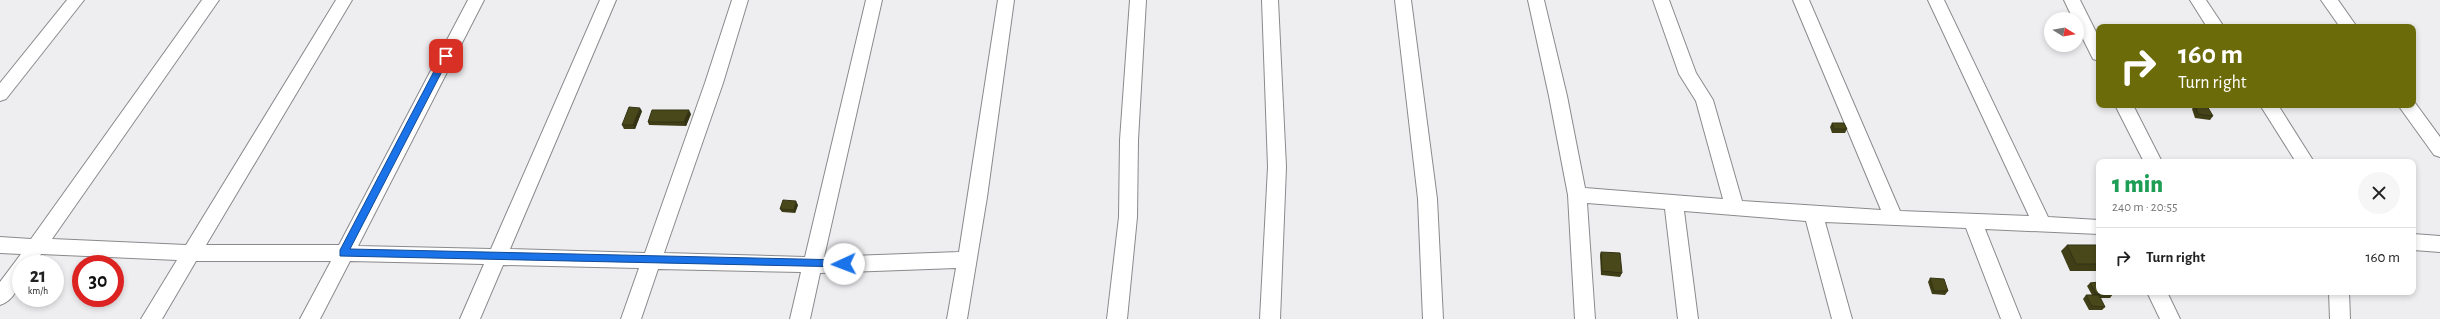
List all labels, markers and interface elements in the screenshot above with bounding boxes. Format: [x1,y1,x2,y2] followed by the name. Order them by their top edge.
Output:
[2044,12,2084,52] north arrow
[2044,12,2084,52] map controls
[429,39,463,73] pin
[2112,40,2164,92] icon: right
[2178,41,2243,69] text: 160 m
[435,45,457,67] icon: arrive
[2178,74,2247,92] text: Turn right
[2358,172,2400,214] button: close
[2112,173,2163,197] text: 1 min
[2112,201,2177,214] text: 240 m · 20:55
[823,243,865,285] position arrow
[2112,247,2134,269] icon: right
[2146,250,2205,265] text: Turn right
[2365,250,2400,265] text: 160 m
[72,255,124,307] speed limit sign: 30
[30,266,46,286] text: 21
[28,286,48,296] text: km/h

